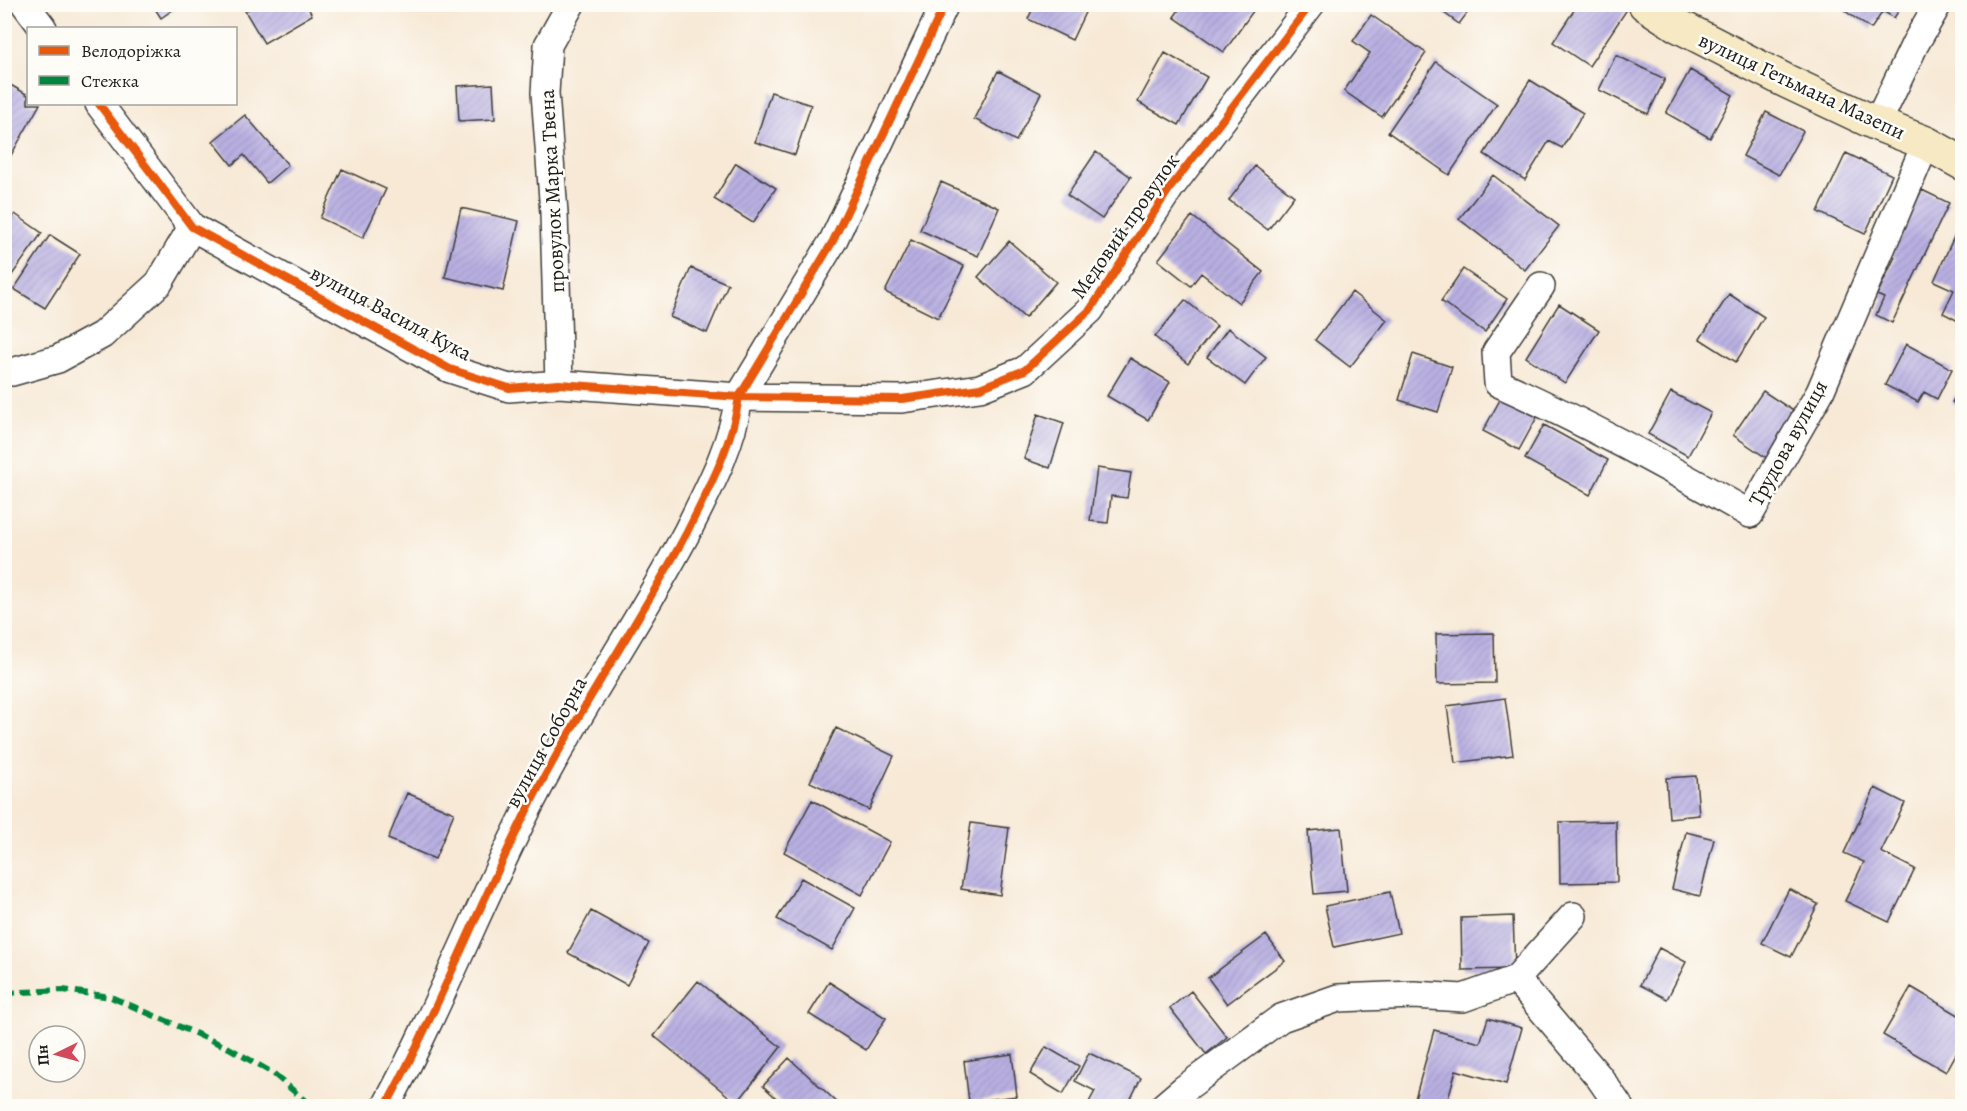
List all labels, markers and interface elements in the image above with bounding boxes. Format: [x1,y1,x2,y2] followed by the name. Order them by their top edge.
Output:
[1694,26,1910,146] street label: вулиця Гетьмана Мазепи
[27,27,237,105] legend
[81,39,182,63] text: Велодоріжка
[81,69,140,93] text: Стежка
[533,88,571,294] street label: провулок Марка Твена
[1064,148,1186,304] street label: Медовий провулок
[305,259,477,368] street label: вулиця Василя Кука
[1742,375,1834,511] street label: Трудова вулиця
[498,671,594,813] street label: вулиця Соборна
[27,1024,87,1084] north arrow
[31,1044,55,1067] text: Пн

